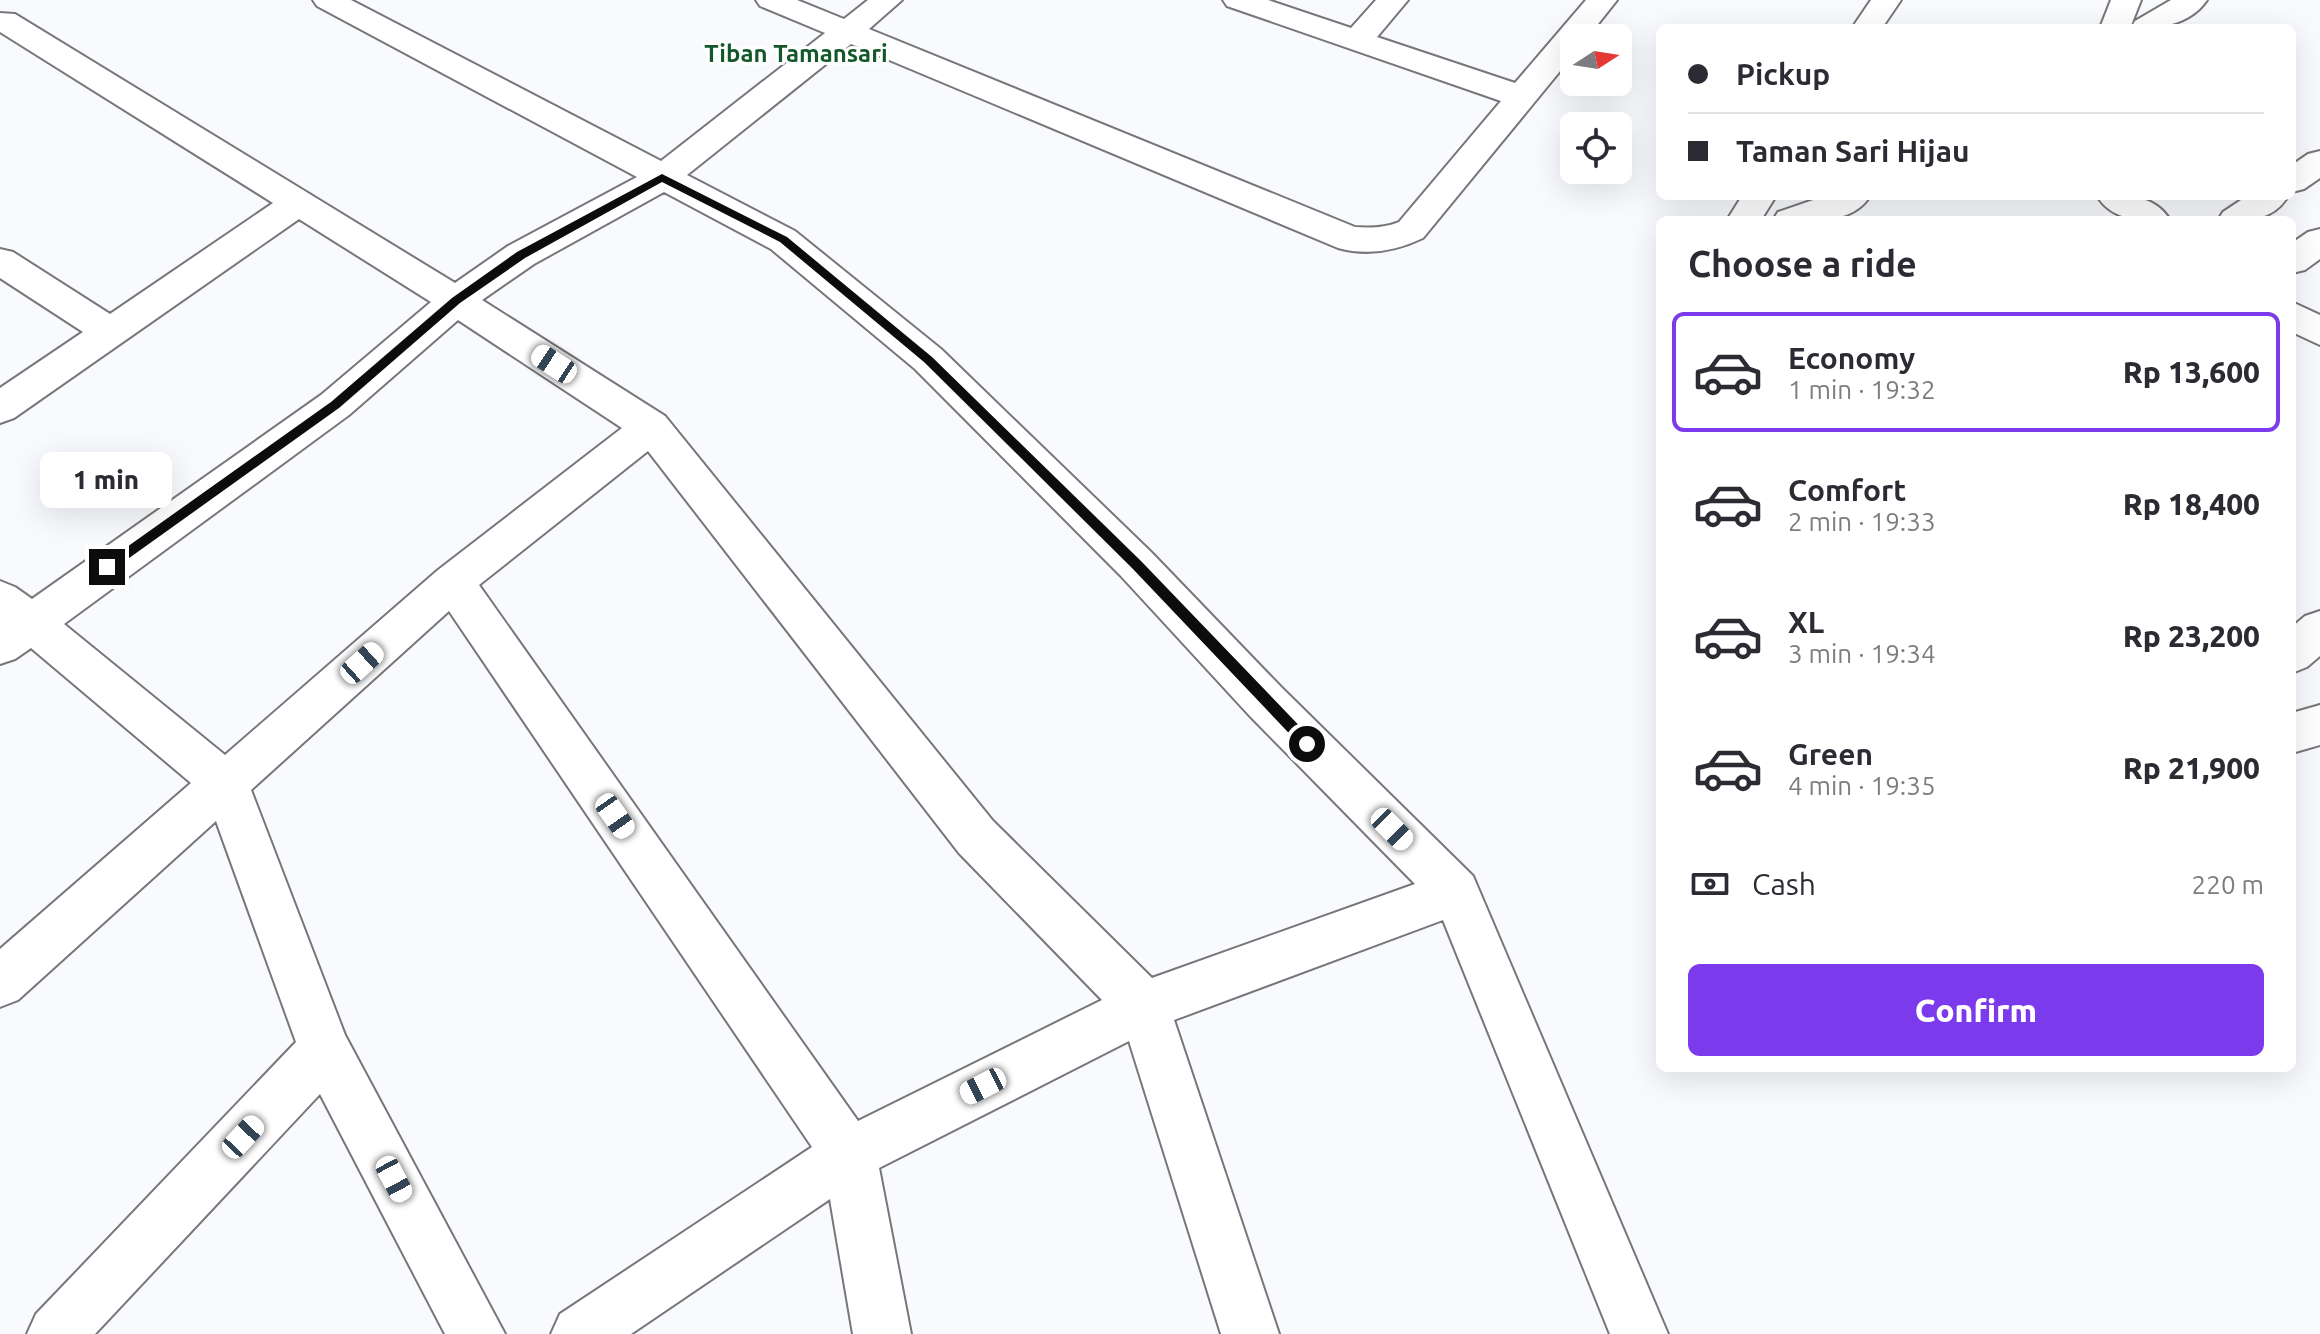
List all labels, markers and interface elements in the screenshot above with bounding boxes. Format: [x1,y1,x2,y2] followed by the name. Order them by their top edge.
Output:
[1560,24,1632,96] north arrow
[1560,24,1632,184] map controls
[704,40,888,67] district label: Tiban Tamansari
[1736,57,1830,91] text: Pickup
[1560,112,1632,184] button: locate
[1736,134,1970,168] text: Taman Sari Hijau
[1688,243,1917,284] text: Choose a ride
[1692,336,1764,408] icon: car
[527,341,581,387] car
[1788,341,1915,375] text: Economy
[2123,355,2260,389] text: Rp 13,600
[1788,375,1936,404] text: 1 min · 19:32
[41,451,173,507] callout: 1 min
[73,465,139,494] text: 1 min
[1692,468,1764,540] icon: car
[1788,473,1906,507] text: Comfort
[2123,487,2260,521] text: Rp 18,400
[1788,507,1936,536] text: 2 min · 19:33
[89,549,125,585] route end
[1692,600,1764,672] icon: car
[1788,605,1824,639] text: XL
[2123,619,2260,653] text: Rp 23,200
[336,638,388,688] car
[1788,639,1936,668] text: 3 min · 19:34
[1289,726,1325,762] route start
[1692,732,1764,804] icon: car
[1788,737,1873,771] text: Green
[2123,751,2260,785] text: Rp 21,900
[1788,771,1936,800] text: 4 min · 19:35
[591,789,639,843] car
[1367,804,1417,854] car
[1688,862,1732,906] icon: cash
[1752,867,1816,901] text: Cash
[2192,870,2264,899] text: 220 m
[1688,964,2264,1056] button: Confirm
[956,1064,1010,1108] car
[218,1111,268,1163] car
[372,1152,416,1206] car

